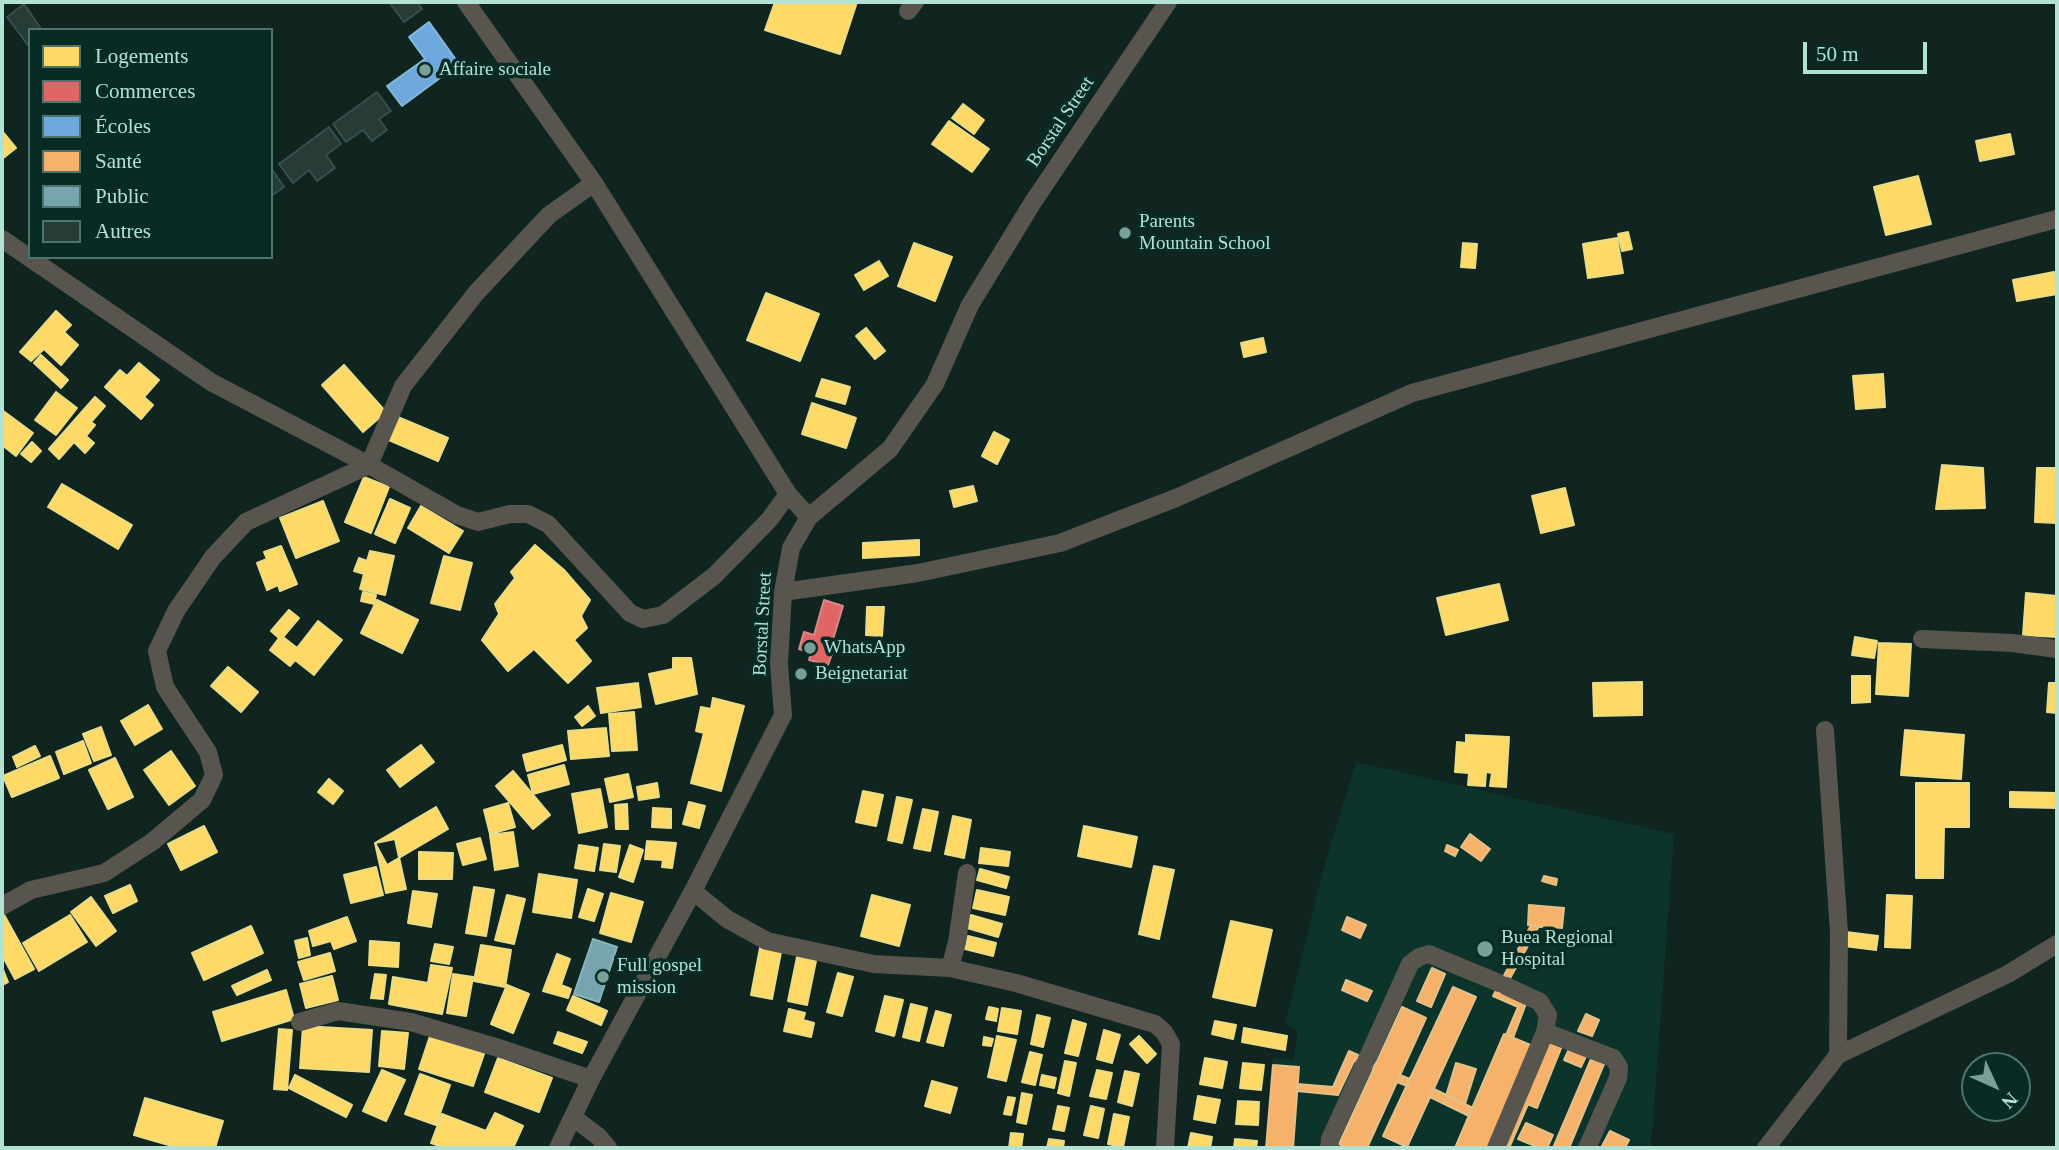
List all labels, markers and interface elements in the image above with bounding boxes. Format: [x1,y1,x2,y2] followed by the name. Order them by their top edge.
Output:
[28,28,273,259] legend
[1807,28,1931,72] scale bar
[1816,42,1859,66] text: 50 m
[95,44,188,68] text: Logements
[439,59,551,81] place label: Affaire sociale
[417,62,433,78] marker: Affaire sociale
[1022,73,1100,171] street label: Borstal Street
[95,79,195,103] text: Commerces
[95,114,151,138] text: Écoles
[95,149,142,173] text: Santé
[95,184,149,208] text: Public
[1139,211,1270,255] place label: Parents Mountain School
[95,219,151,243] text: Autres
[1117,225,1133,241] marker: Parents Mountain School
[749,571,777,677] street label: Borstal Street
[824,637,905,659] place label: WhatsApp
[802,640,818,656] marker: WhatsApp
[815,663,908,685] place label: Beignetariat
[793,666,809,682] marker: Beignetariat
[1501,927,1613,971] place label: Buea Regional Hospital
[1475,939,1495,959] marker: Buea Regional Hospital
[617,955,702,999] place label: Full gospel mission
[595,969,611,985] marker: Full gospel mission
[1961,1052,2031,1122] north arrow
[1998,1089,2022,1113] text: N

